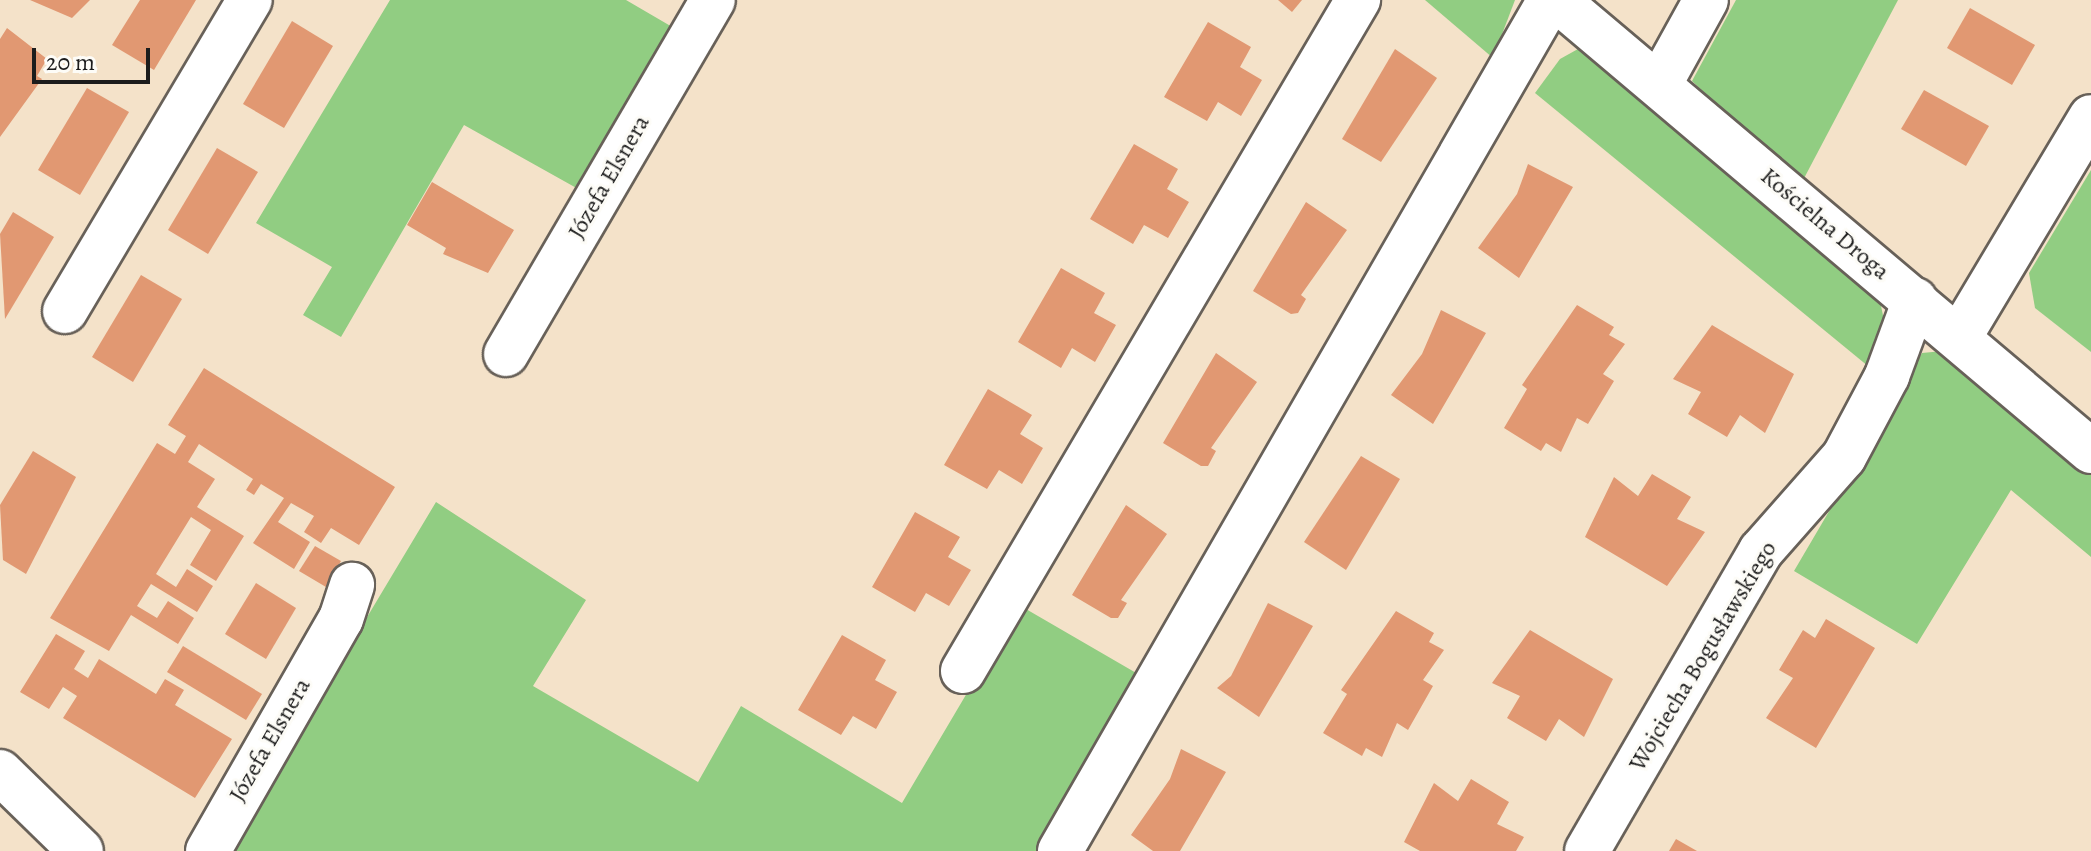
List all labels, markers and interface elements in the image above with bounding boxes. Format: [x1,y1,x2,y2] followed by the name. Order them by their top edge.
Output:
[36,32,154,82] scale bar
[46,46,95,78] text: 20 m
[562,110,656,244] street label: Józefa Elsnera
[1755,162,1895,286] street label: Kościelna Droga
[1623,536,1783,776] street label: Wojciecha Bogusławskiego
[223,673,317,807] street label: Józefa Elsnera

